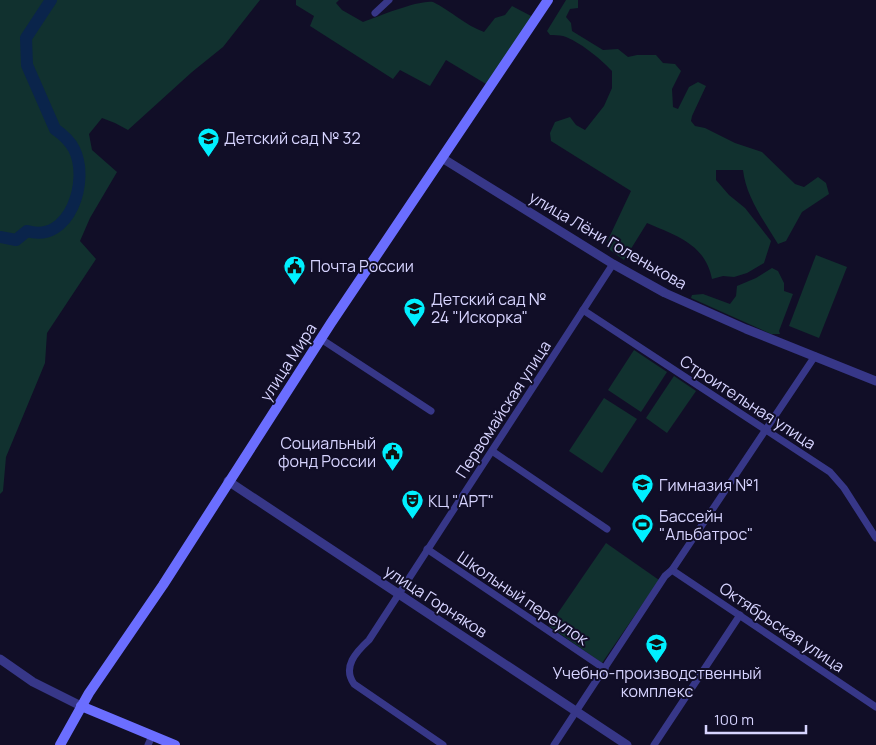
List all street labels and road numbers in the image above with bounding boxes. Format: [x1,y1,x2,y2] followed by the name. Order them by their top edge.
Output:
[525,186,691,294] street label: улица Лёни Голенькова
[254,319,322,405] street label: улица Мира
[450,336,556,482] street label: Первомайская улица
[676,350,820,454] street label: Строительная улица
[453,546,594,651] street label: Школьный переулок
[380,559,492,643] street label: улица Горняков
[715,577,849,677] street label: Октябрьская улица

